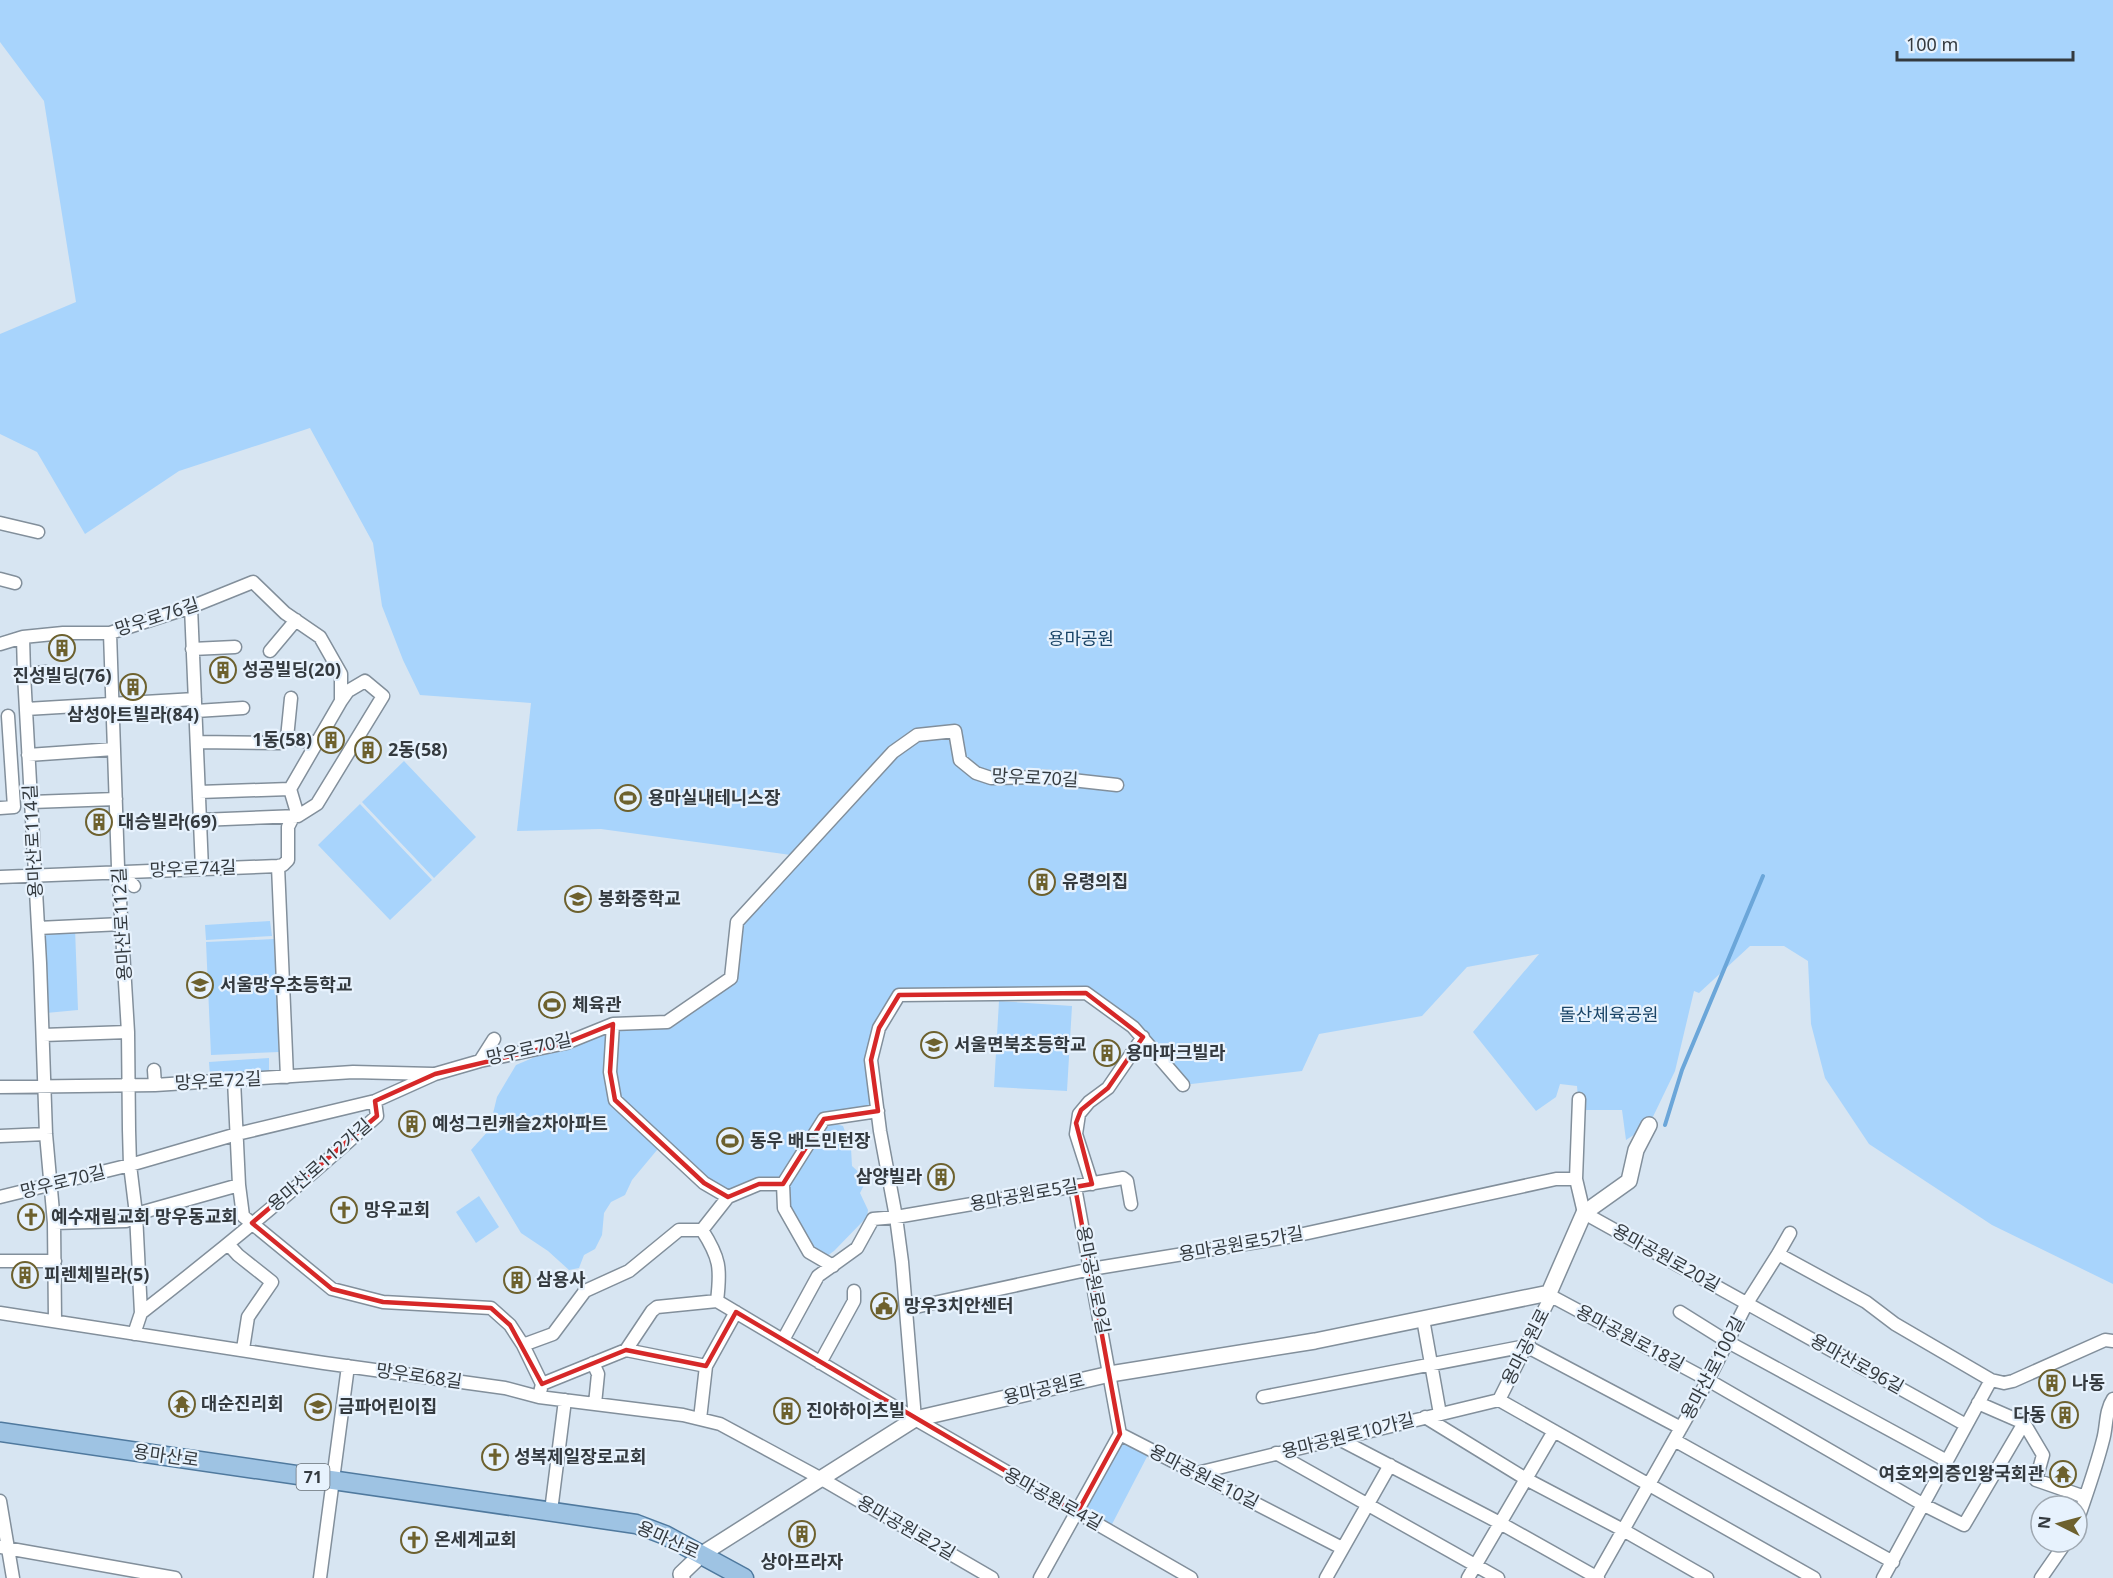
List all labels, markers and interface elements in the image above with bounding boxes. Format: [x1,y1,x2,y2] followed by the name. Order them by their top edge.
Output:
[1897,24,2072,62] scale bar
[1906,32,1958,56] text: 100 m
[112,591,202,641] street label: 망우로76길
[1048,626,1114,650] park label: 용마공원
[47,633,77,663] building icon: 진성빌딩(76)
[208,655,238,685] building icon: 성공빌딩(20)
[242,657,341,681] place label: 성공빌딩(20)
[12,663,112,687] place label: 진성빌딩(76)
[118,672,148,702] building icon: 삼성아트빌라(84)
[67,702,199,726] place label: 삼성아트빌라(84)
[316,725,346,755] building icon: 1동(58)
[252,727,312,751] place label: 1동(58)
[353,735,383,765] building icon: 2동(58)
[388,737,448,761] place label: 2동(58)
[991,763,1079,791] street label: 망우로70길
[613,783,643,813] sports icon: 용마실내테니스장
[17,784,47,898] street label: 용마산로114길
[648,785,781,809] place label: 용마실내테니스장
[84,807,114,837] building icon: 대승빌라(69)
[118,809,217,833] place label: 대승빌라(69)
[149,854,237,882] street label: 망우로74길
[106,867,136,981] street label: 용마산로112길
[1027,867,1057,897] building icon: 유령의집
[1062,869,1128,893] place label: 유령의집
[563,884,593,914] school or university icon: 봉화중학교
[598,886,681,910] place label: 봉화중학교
[185,970,215,1000] school or university icon: 서울망우초등학교
[220,972,352,996] place label: 서울망우초등학교
[537,990,567,1020] sports icon: 체육관
[572,992,622,1016] place label: 체육관
[1559,1002,1659,1026] park label: 돌산체육공원
[484,1027,574,1069] street label: 망우로70길
[919,1030,949,1060] school or university icon: 서울면북초등학교
[954,1032,1086,1056] place label: 서울면북초등학교
[1092,1038,1122,1068] building icon: 용마파크빌라
[1126,1040,1226,1064] place label: 용마파크빌라
[174,1066,262,1094] street label: 망우로72길
[397,1109,427,1139] building icon: 예성그린캐슬2차아파트
[432,1111,608,1135] place label: 예성그린캐슬2차아파트
[262,1112,376,1216] street label: 용마산로112가길
[715,1126,745,1156] sports icon: 동우 배드민턴장
[750,1128,871,1152] place label: 동우 배드민턴장
[18,1159,108,1203] street label: 망우로70길
[926,1162,956,1192] building icon: 삼양빌라
[856,1164,922,1188] place label: 삼양빌라
[968,1173,1080,1215] street label: 용마공원로5길
[329,1195,359,1225] church icon: 망우교회
[364,1197,430,1221] place label: 망우교회
[16,1202,46,1232] church icon: 예수재림교회 망우동교회
[51,1204,238,1228] place label: 예수재림교회 망우동교회
[1608,1218,1725,1297] street label: 용마공원로20길
[1177,1220,1305,1266] street label: 용마공원로5가길
[1072,1224,1116,1336] street label: 용마공원로9길
[10,1260,40,1290] building icon: 피렌체빌라(5)
[44,1262,149,1286] place label: 피렌체빌라(5)
[502,1265,532,1295] building icon: 삼용사
[536,1267,586,1291] place label: 삼용사
[869,1291,899,1321] public building icon: 망우3치안센터
[904,1293,1014,1317] place label: 망우3치안센터
[1572,1298,1689,1376] street label: 용마공원로18길
[1496,1304,1555,1389] street label: 용마공원로
[1675,1312,1749,1423] street label: 용마산로100길
[1806,1328,1909,1399] street label: 용마산로96길
[374,1357,464,1393] street label: 망우로68길
[1001,1367,1087,1409] street label: 용마공원로
[2037,1368,2067,1398] building icon: 나동
[2072,1370,2105,1394] place label: 나동
[167,1389,197,1419] temple icon: 대순진리회
[201,1391,284,1415] place label: 대순진리회
[303,1392,333,1422] school or university icon: 금파어린이집
[338,1394,437,1418] place label: 금파어린이집
[772,1396,802,1426] building icon: 진아하이츠빌
[806,1398,905,1422] place label: 진아하이츠빌
[2050,1400,2080,1430] building icon: 다동
[2013,1402,2046,1426] place label: 다동
[1279,1407,1417,1463] street label: 용마공원로10가길
[1146,1438,1263,1514] street label: 용마공원로10길
[132,1439,201,1472] street label: 용마산로
[480,1442,510,1472] church icon: 성복제일장로교회
[514,1444,646,1468] place label: 성복제일장로교회
[2048,1459,2078,1489] temple icon: 여호와의증인왕국회관
[1000,1461,1107,1535] street label: 용마공원로4길
[1878,1461,2044,1485] place label: 여호와의증인왕국회관
[296,1464,330,1490] road number: 71
[853,1489,960,1565] street label: 용마공원로2길
[2029,1494,2089,1554] north arrow
[633,1515,704,1564] street label: 용마산로
[2032,1515,2056,1530] text: N
[787,1519,817,1549] building icon: 상아프라자
[399,1525,429,1555] church icon: 온세계교회
[434,1527,517,1551] place label: 온세계교회
[761,1549,844,1573] place label: 상아프라자

